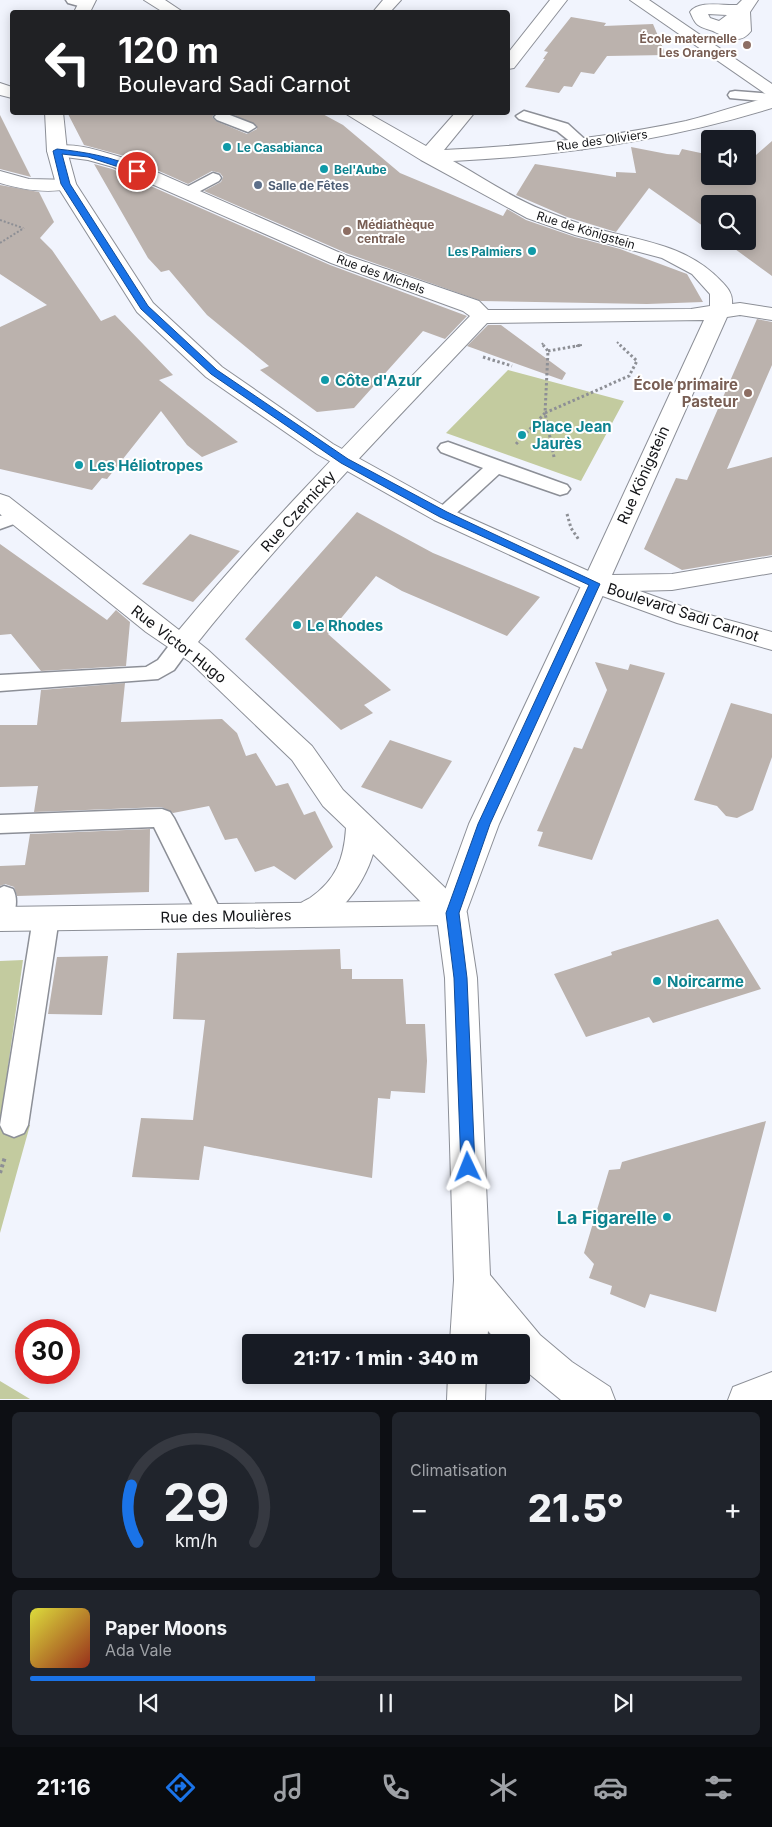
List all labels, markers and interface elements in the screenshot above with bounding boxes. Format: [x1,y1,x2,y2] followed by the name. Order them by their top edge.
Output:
[118,29,219,71] text: 120 m
[35,30,100,95] icon: left
[639,31,737,60] place label: École maternelle Les Orangers
[741,39,753,51] marker: École maternelle Les Orangers
[118,71,350,97] text: Boulevard Sadi Carnot
[556,126,648,154] street label: Rue des Oliviers
[701,130,756,250] map controls
[701,130,756,185] button: sound
[237,140,323,155] place label: Le Casabianca
[221,141,233,153] marker: Le Casabianca
[116,150,158,192] pin
[123,157,151,185] icon: arrive
[334,162,387,177] place label: Bel'Aube
[318,163,330,175] marker: Bel'Aube
[268,178,349,193] place label: Salle de Fêtes
[252,179,264,191] marker: Salle de Fêtes
[701,195,756,250] button: search
[535,208,637,252] street label: Rue de Königstein
[357,217,434,246] place label: Médiathèque centrale
[341,225,353,237] marker: Médiathèque centrale
[448,244,522,259] place label: Les Palmiers
[526,245,538,257] marker: Les Palmiers
[335,251,427,297] street label: Rue des Michels
[335,371,422,390] place label: Côte d'Azur
[319,374,331,386] marker: Côte d'Azur
[633,375,738,411] place label: École primaire Pasteur
[742,387,754,399] marker: École primaire Pasteur
[532,417,612,453] place label: Place Jean Jaurès
[613,423,673,527] street label: Rue Königstein
[516,429,528,441] marker: Place Jean Jaurès
[89,456,203,475] place label: Les Héliotropes
[73,459,85,471] marker: Les Héliotropes
[257,466,340,556] street label: Rue Czernicky
[605,578,761,646] street label: Boulevard Sadi Carnot
[127,601,231,687] street label: Rue Victor Hugo
[307,616,383,635] place label: Le Rhodes
[291,619,303,631] marker: Le Rhodes
[160,905,292,927] street label: Rue des Moulières
[667,972,744,991] place label: Noircarme
[651,975,663,987] marker: Noircarme
[441,1140,493,1192] position arrow
[557,1207,657,1228] place label: La Figarelle
[661,1211,673,1223] marker: La Figarelle
[15,1319,80,1384] speed limit sign: 30
[294,1347,478,1370] text: 21:17 · 1 min · 340 m
[410,1460,507,1480] text: Climatisation
[163,1471,229,1534] text: 29
[528,1485,624,1531] text: 21.5°
[410,1492,429,1526] text: −
[723,1492,742,1526] text: +
[175,1530,217,1551] text: km/h
[105,1617,227,1640] text: Paper Moons
[105,1640,172,1660] text: Ada Vale
[135,1689,163,1717] icon: previous
[372,1689,400,1717] icon: pause
[609,1689,637,1717] icon: next
[163,1770,198,1805] icon: directions
[271,1770,306,1805] icon: music
[378,1770,413,1805] icon: phone
[486,1770,521,1805] icon: climate
[593,1770,628,1805] icon: car
[701,1770,736,1805] icon: filters
[36,1774,91,1800] text: 21:16

